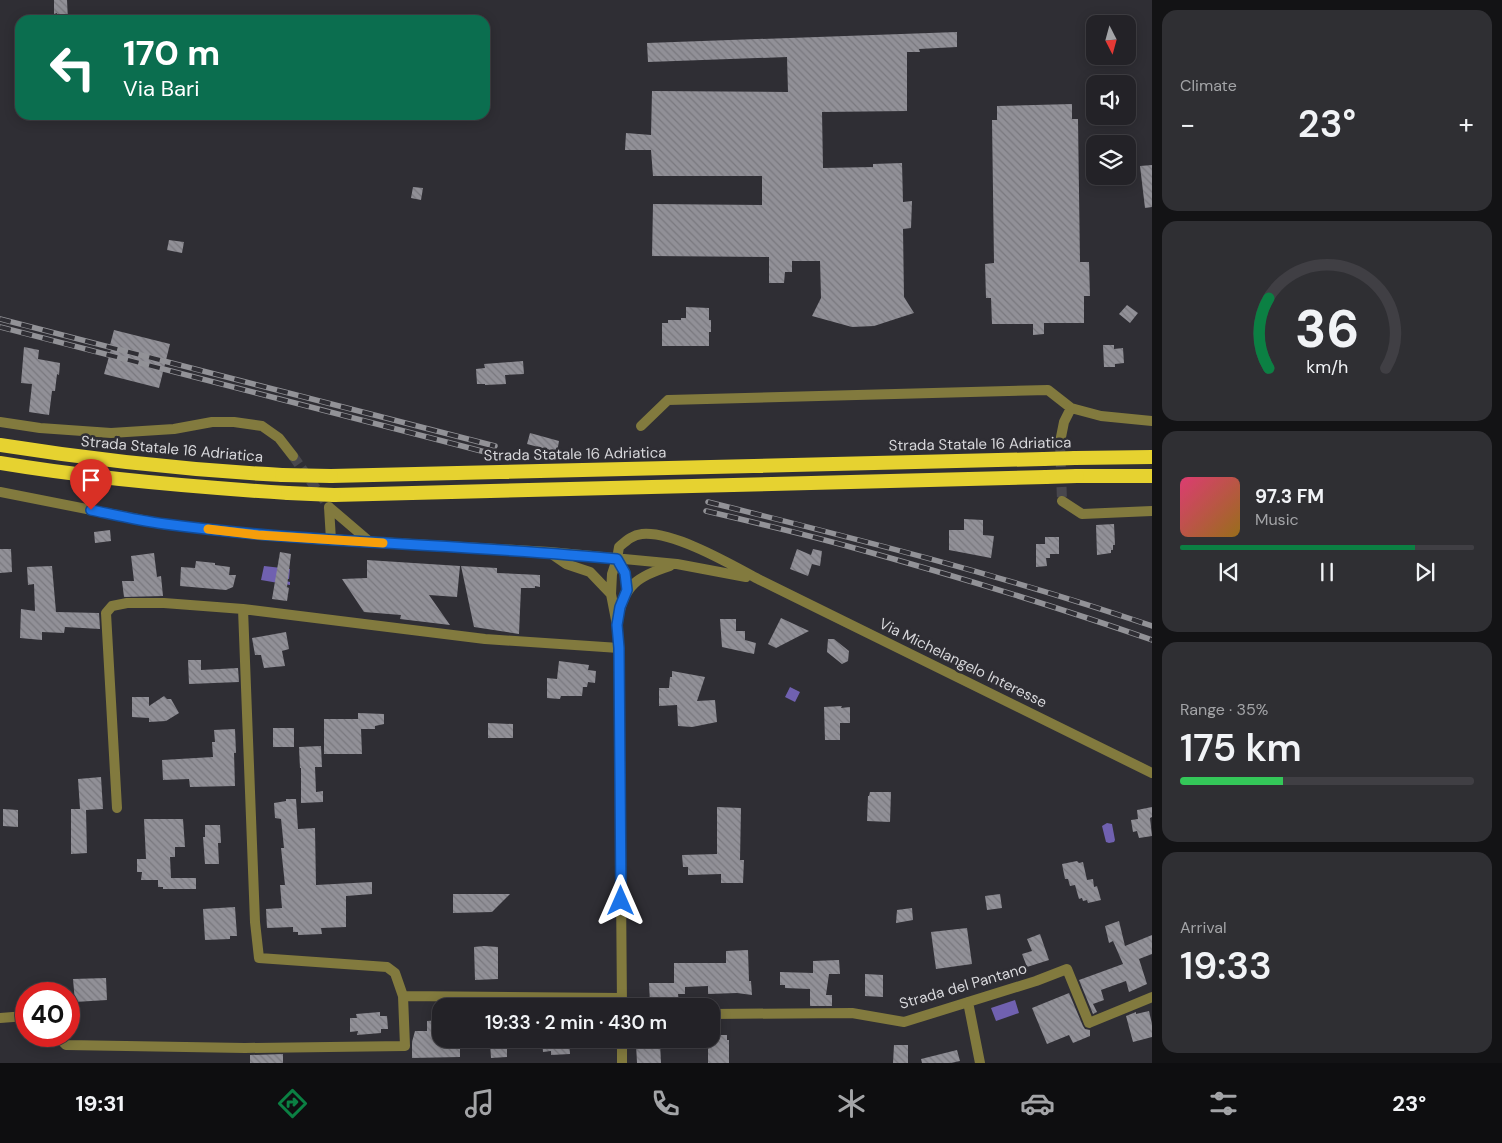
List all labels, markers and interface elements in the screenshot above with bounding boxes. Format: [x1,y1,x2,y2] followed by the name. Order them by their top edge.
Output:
[1086,15,1136,65] north arrow
[1086,15,1136,185] map controls
[123,30,220,76] text: 170 m
[40,35,105,100] icon: left
[123,74,199,103] text: Via Bari
[1086,75,1136,125] button: sound
[1180,75,1237,96] text: Climate
[1298,99,1356,149] text: 23°
[1180,106,1195,143] text: −
[1459,106,1474,143] text: +
[1086,135,1136,185] button: layers
[1295,295,1359,363] text: 36
[1306,355,1348,379] text: km/h
[80,431,264,467] street label: Strada Statale 16 Adriatica
[889,432,1071,456] street label: Strada Statale 16 Adriatica
[484,442,666,466] street label: Strada Statale 16 Adriatica
[70,459,112,510] pin
[77,466,105,494] icon: arrive
[1255,484,1324,509] text: 97.3 FM
[1255,509,1299,530] text: Music
[1215,558,1243,586] icon: previous
[1313,558,1341,586] icon: pause
[1411,558,1439,586] icon: next
[876,614,1050,712] street label: Via Michelangelo Interesse
[1180,699,1268,720] text: Range · 35%
[1180,723,1302,773] text: 175 km
[594,874,646,926] position arrow
[1180,917,1227,938] text: Arrival
[1180,941,1272,991] text: 19:33
[897,958,1029,1014] street label: Strada del Pantano
[15,982,80,1047] speed limit sign: 40
[485,1010,667,1035] text: 19:33 · 2 min · 430 m
[275,1086,310,1121] icon: directions
[462,1086,497,1121] icon: music
[648,1086,683,1121] icon: phone
[834,1086,869,1121] icon: climate
[1020,1086,1055,1121] icon: car
[1206,1086,1241,1121] icon: filters
[76,1089,124,1118] text: 19:31
[1392,1089,1426,1118] text: 23°

